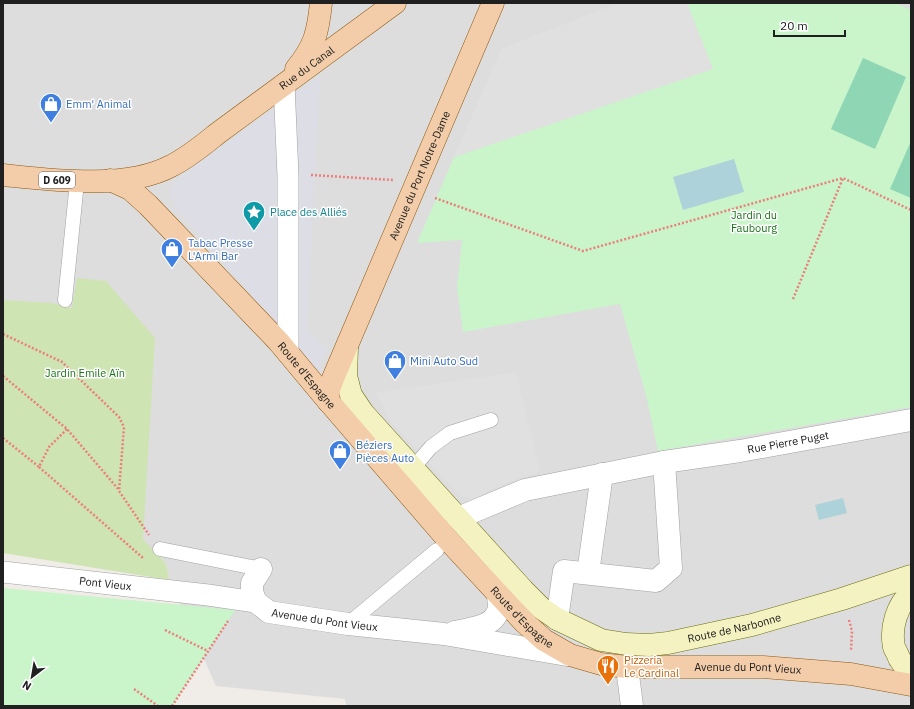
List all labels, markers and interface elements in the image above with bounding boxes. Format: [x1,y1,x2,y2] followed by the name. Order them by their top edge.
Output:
[774,12,845,38] scale bar
[780,18,808,33] text: 20 m
[276,43,337,93] street label: Rue du Canal
[38,91,64,124] shop icon: Emm' Animal
[66,97,131,111] place label: Emm' Animal
[386,109,453,242] street label: Avenue du Port Notre-Dame
[39,172,75,188] road number: D 609
[241,199,267,232] place icon: Place des Alliés
[270,205,347,219] place label: Place des Alliés
[731,208,777,235] park label: Jardin du Faubourg
[159,236,185,269] shop icon: Tabac Presse L'Armi Bar
[188,236,253,263] place label: Tabac Presse L'Armi Bar
[275,339,339,412] street label: Route d'Espagne
[382,348,408,381] shop icon: Mini Auto Sud
[410,354,478,368] place label: Mini Auto Sud
[45,366,125,380] park label: Jardin Emile Aïn
[746,428,830,457] street label: Rue Pierre Puget
[327,438,353,471] shop icon: Béziers Pièces Auto
[356,438,414,465] place label: Béziers Pièces Auto
[78,574,133,593] street label: Pont Vieux
[487,583,556,651] street label: Route d'Espagne
[270,605,379,634] street label: Avenue du Pont Vieux
[686,610,783,646] street label: Route de Narbonne
[595,653,621,686] restaurant icon: Pizzeria Le Cardinal
[624,653,679,680] place label: Pizzeria Le Cardinal
[12,657,52,697] north arrow
[694,660,802,677] street label: Avenue du Pont Vieux
[20,678,34,694] text: N

